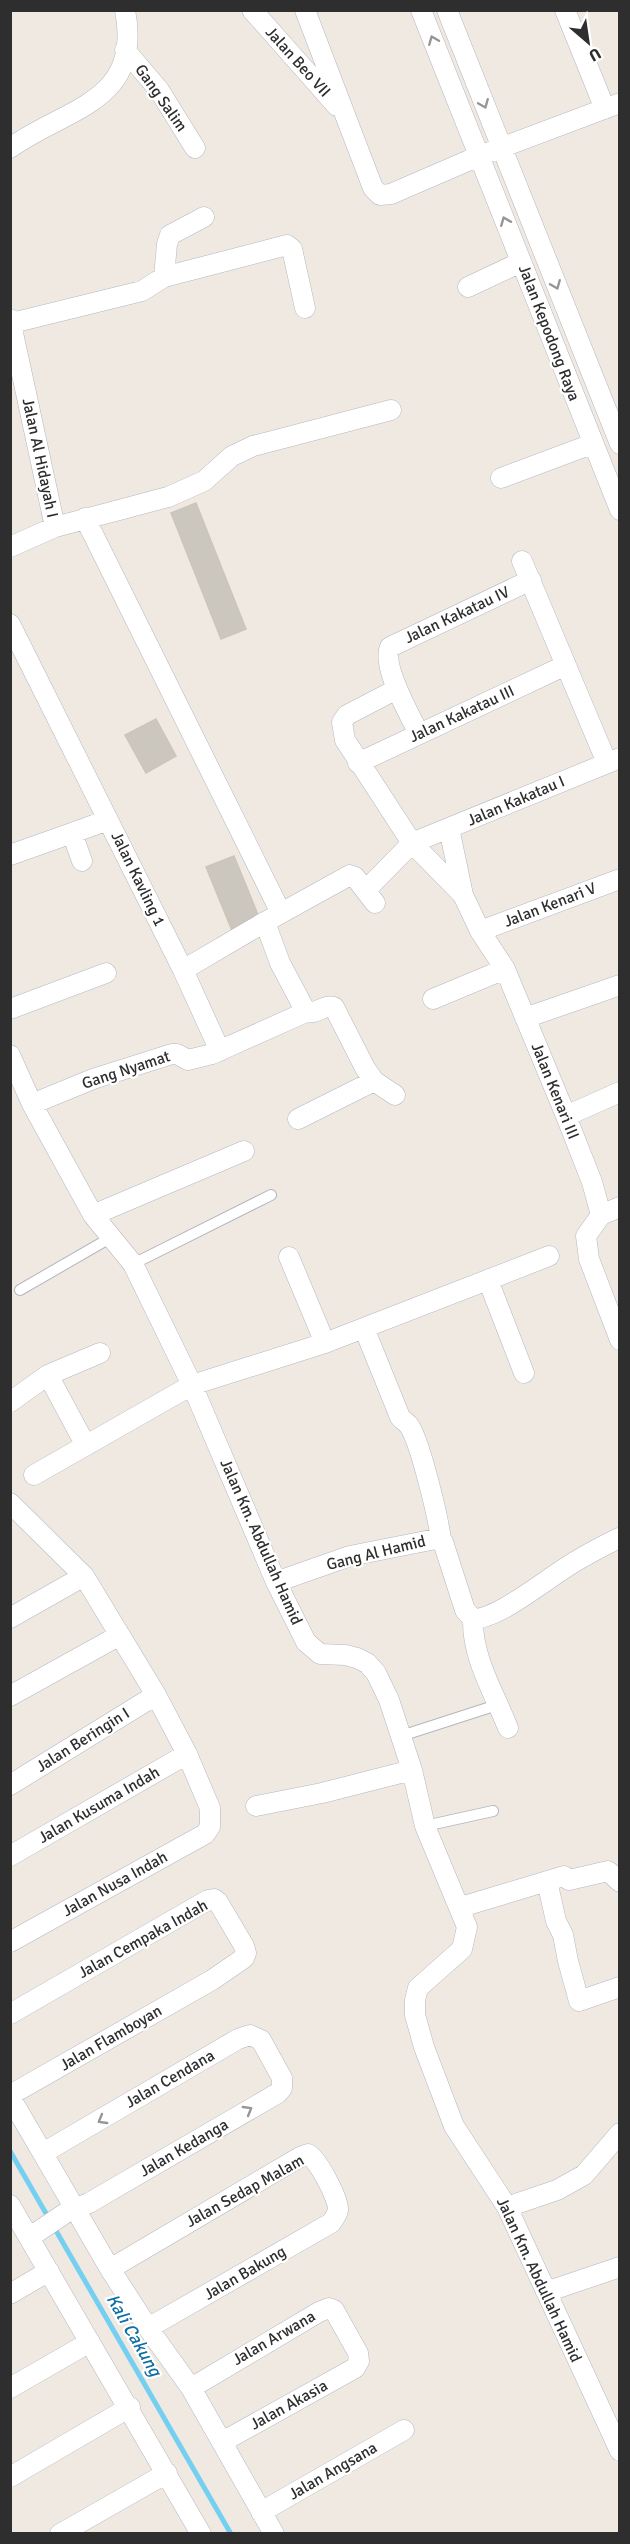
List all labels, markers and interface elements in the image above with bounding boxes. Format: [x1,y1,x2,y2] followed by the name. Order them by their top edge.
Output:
[558,12,618,72] north arrow
[261,23,335,101] street label: Jalan Beo VII
[428,35,440,46] one-way arrow
[585,43,604,66] text: U
[130,60,192,136] street label: Gang Salim
[477,98,489,109] one-way arrow
[499,217,512,227] one-way arrow
[514,262,584,404] street label: Jalan Kepodong Raya
[549,279,561,290] one-way arrow
[18,396,62,520] street label: Jalan Al Hidayah I
[401,582,513,648] street label: Jalan Kakatau IV
[406,681,518,747] street label: Jalan Kakatau III
[464,771,568,831] street label: Jalan Kakatau I
[106,828,170,930] street label: Jalan Kavling 1
[501,878,599,932] street label: Jalan Kenari V
[527,1040,583,1142] street label: Jalan Kenari III
[79,1046,173,1094] street label: Gang Nyamat
[215,1456,307,1628] street label: Jalan Km. Abdullah Hamid
[324,1531,428,1575] street label: Gang Al Hamid
[33,1703,133,1777] street label: Jalan Beringin I
[35,1762,163,1848] street label: Jalan Kusuma Indah
[59,1847,171,1921] street label: Jalan Nusa Indah
[75,1895,211,1983] street label: Jalan Cempaka Indah
[56,2001,166,2075] street label: Jalan Flamboyan
[122,2045,218,2113] street label: Jalan Cendana
[242,2106,253,2118] one-way arrow
[98,2112,108,2124] one-way arrow
[136,2115,232,2181] street label: Jalan Kedanga
[182,2150,308,2232] street label: Jalan Sedap Malam
[492,2194,586,2366] street label: Jalan Km. Abdullah Hamid
[200,2241,290,2305] street label: Jalan Bakung
[102,2290,167,2381] water label: Kali Cakung
[229,2306,319,2370] street label: Jalan Arwana
[247,2376,331,2434] street label: Jalan Akasia
[285,2438,381,2504] street label: Jalan Angsana

